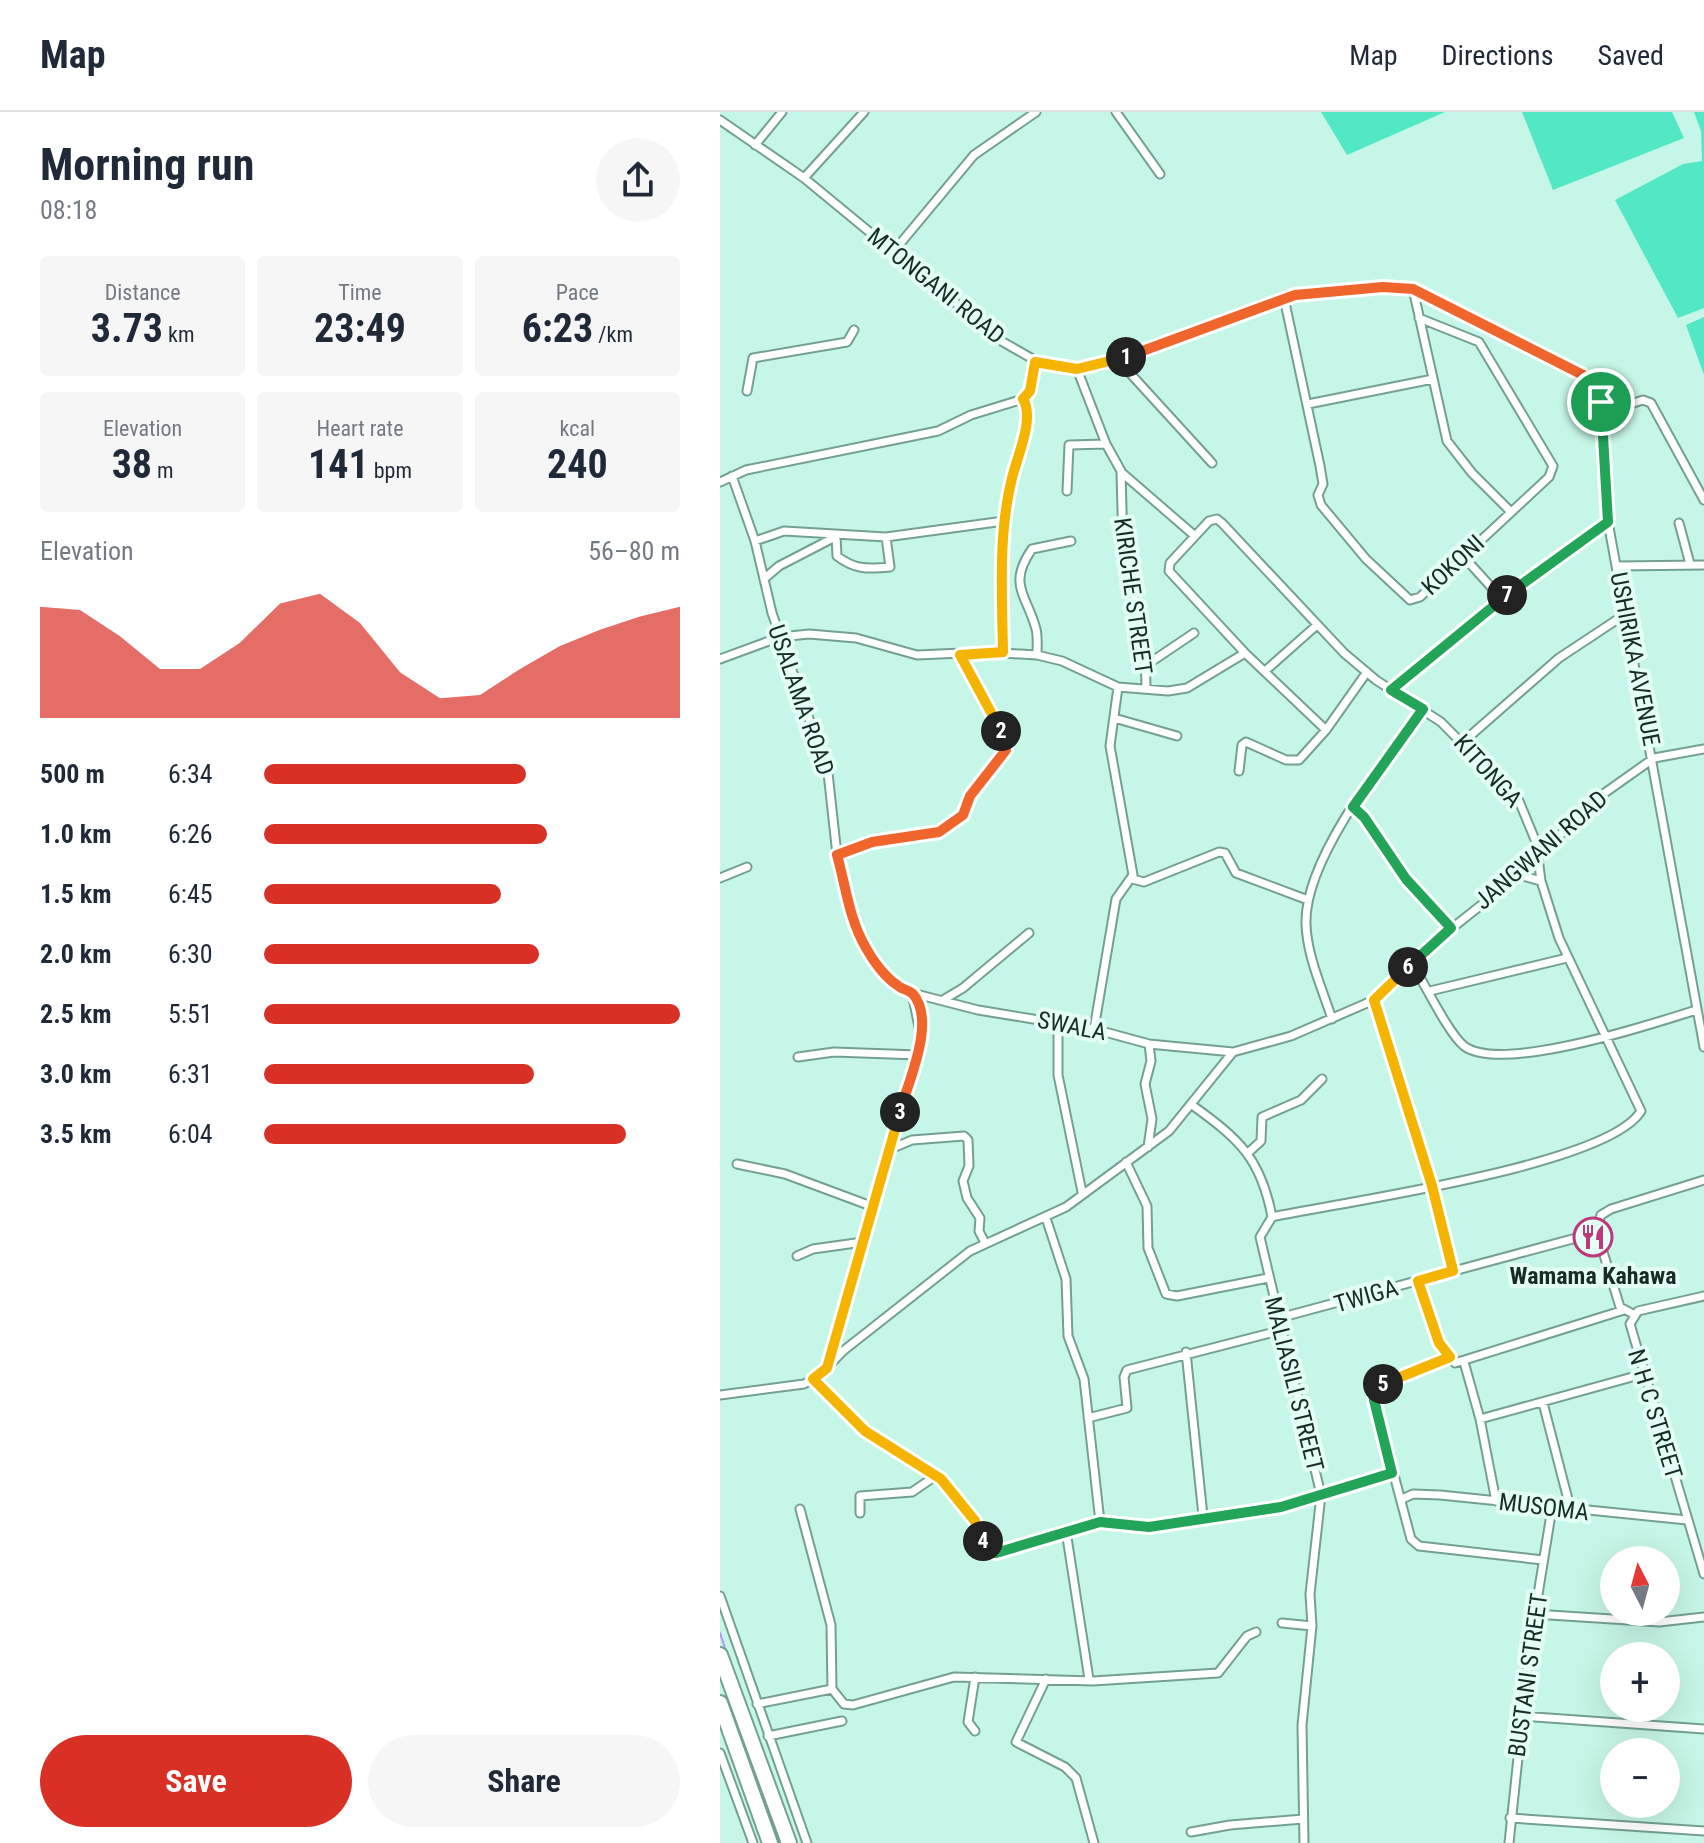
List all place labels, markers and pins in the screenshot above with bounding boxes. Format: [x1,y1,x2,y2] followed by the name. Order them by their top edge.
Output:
[1106,337,1146,377] pin: 1
[1567,368,1635,436] pin
[1487,575,1527,615] pin: 7
[981,711,1021,751] pin: 2
[1388,947,1428,987] pin: 6
[880,1092,920,1132] pin: 3
[1572,1216,1614,1258] restaurant icon: Wamama Kahawa
[1510,1262,1676,1290] place label: Wamama Kahawa
[1363,1364,1403,1404] pin: 5
[963,1521,1003,1561] pin: 4

